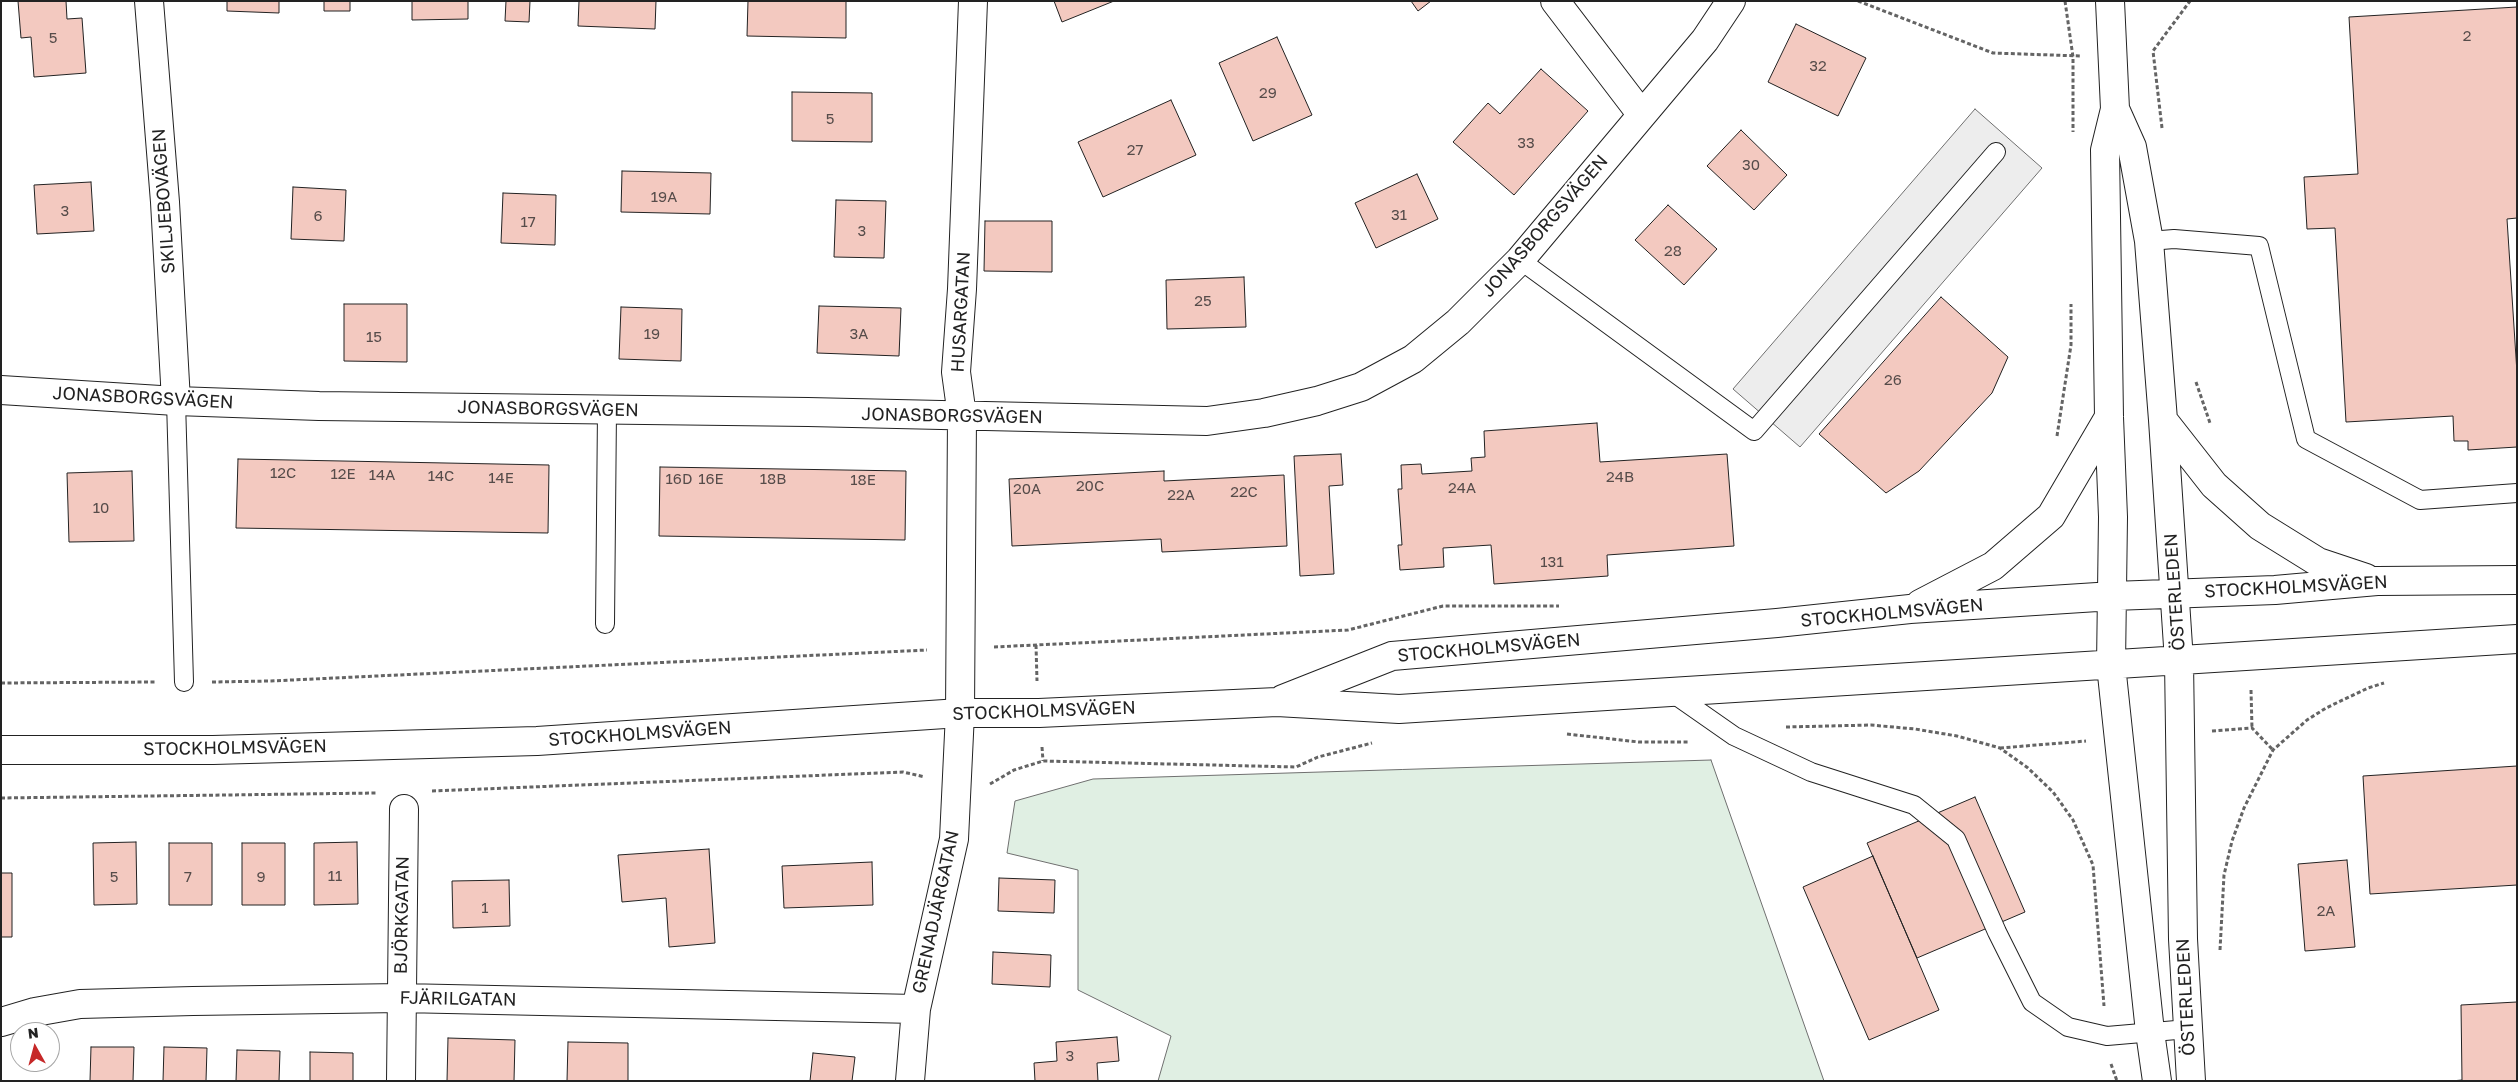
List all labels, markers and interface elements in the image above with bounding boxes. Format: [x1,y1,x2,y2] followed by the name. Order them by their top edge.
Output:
[2463,27,2471,45] house number: 2
[49,29,57,47] house number: 5
[1809,57,1827,75] house number: 32
[1259,84,1277,102] house number: 29
[826,110,834,128] house number: 5
[148,128,180,274] street label: SKILJEBOVÄGEN
[1517,134,1535,152] house number: 33
[1127,141,1143,159] house number: 27
[1477,150,1613,302] street label: JONASBORGSVÄGEN
[1742,156,1760,174] house number: 30
[651,188,677,206] house number: 19A
[61,202,69,220] house number: 3
[1391,206,1407,224] house number: 31
[313,207,323,225] house number: 6
[520,213,536,231] house number: 17
[858,222,866,240] house number: 3
[1664,242,1682,260] house number: 28
[947,251,975,373] street label: HUSARGATAN
[1194,292,1212,310] house number: 25
[644,325,660,343] house number: 19
[850,325,868,343] house number: 3A
[366,328,382,346] house number: 15
[1884,371,1902,389] house number: 26
[52,382,234,414] street label: JONASBORGSVÄGEN
[457,397,639,421] street label: JONASBORGSVÄGEN
[861,404,1043,428] street label: JONASBORGSVÄGEN
[270,464,296,482] house number: 12C
[330,465,356,483] house number: 12E
[369,466,395,484] house number: 14A
[428,467,454,485] house number: 14C
[1606,468,1634,486] house number: 24B
[488,469,514,487] house number: 14E
[666,470,692,488] house number: 16D
[698,470,724,488] house number: 16E
[760,470,786,488] house number: 18B
[850,471,876,489] house number: 18E
[1076,477,1104,495] house number: 20C
[1448,479,1476,497] house number: 24A
[1013,480,1041,498] house number: 20A
[1230,483,1258,501] house number: 22C
[1167,486,1195,504] house number: 22A
[93,499,109,517] house number: 10
[2160,533,2190,651] street label: ÖSTERLEDEN
[1540,553,1564,571] house number: 131
[2204,571,2388,603] street label: STOCKHOLMSVÄGEN
[1800,594,1984,632] street label: STOCKHOLMSVÄGEN
[1397,629,1581,667] street label: STOCKHOLMSVÄGEN
[952,697,1136,725] street label: STOCKHOLMSVÄGEN
[548,717,732,751] street label: STOCKHOLMSVÄGEN
[143,736,327,760] street label: STOCKHOLMSVÄGEN
[908,828,964,996] street label: GRENADJÄRGATAN
[390,856,414,974] street label: BJÖRKGATAN
[328,867,342,885] house number: 11
[110,868,118,886] house number: 5
[184,868,192,886] house number: 7
[256,868,266,886] house number: 9
[481,899,489,917] house number: 1
[2317,902,2335,920] house number: 2A
[2172,938,2200,1056] street label: ÖSTERLEDEN
[399,987,517,1011] street label: FJÄRILGATAN
[10,1022,60,1072] north arrow
[27,1024,40,1042] text: N
[1066,1047,1074,1065] house number: 3

